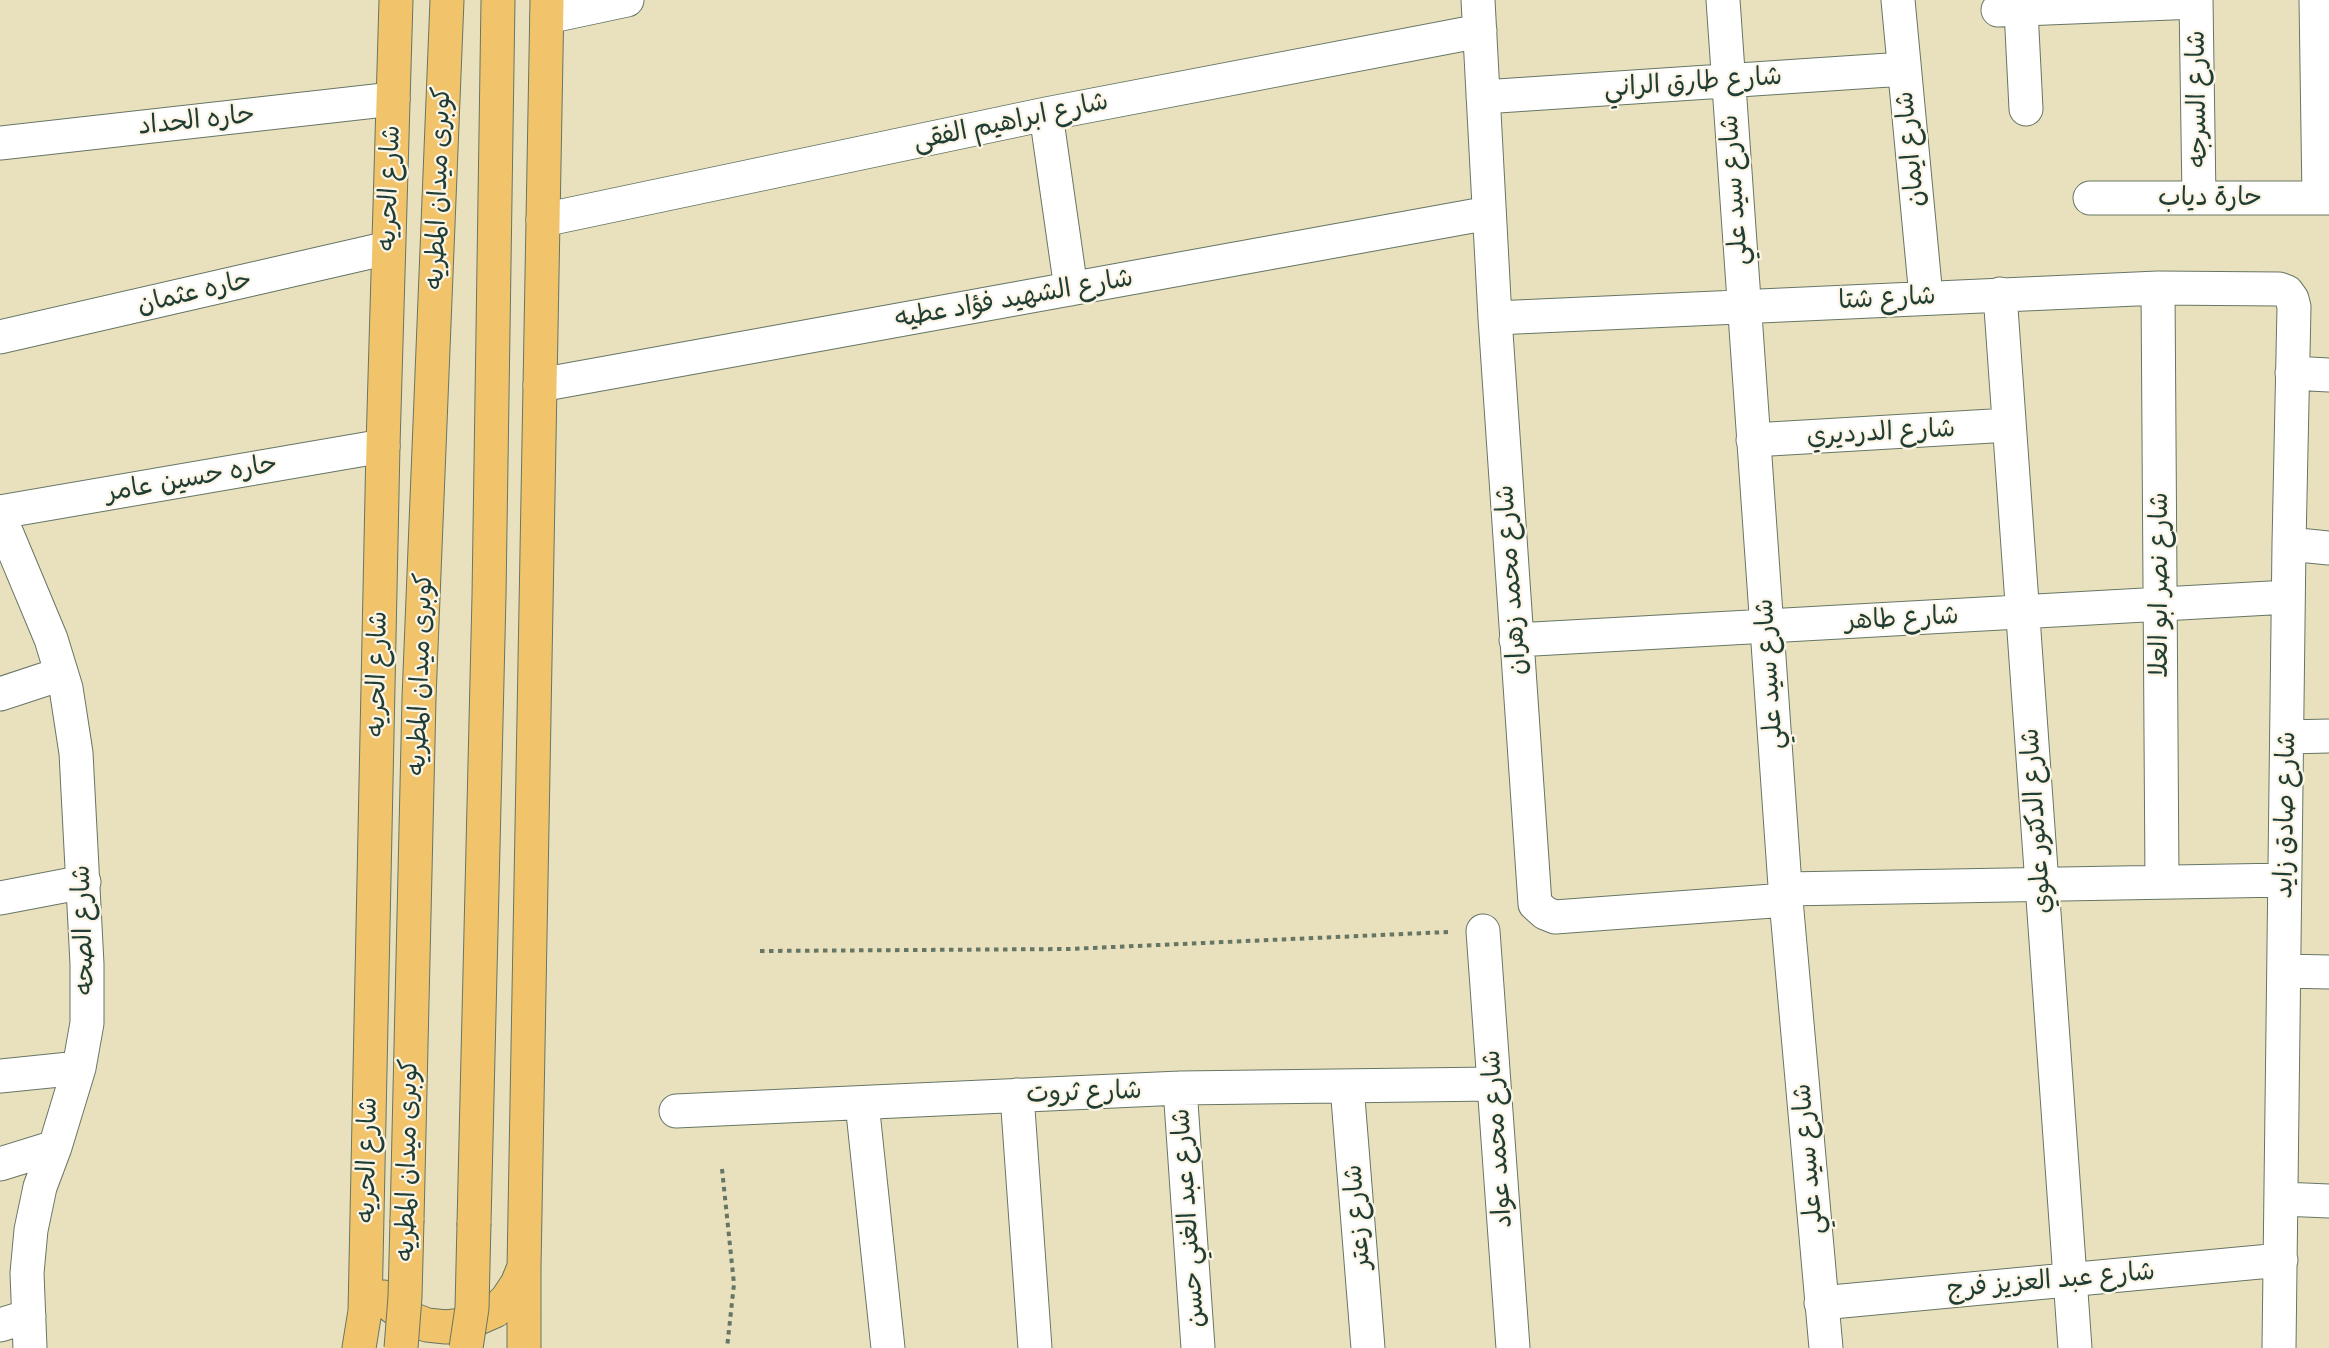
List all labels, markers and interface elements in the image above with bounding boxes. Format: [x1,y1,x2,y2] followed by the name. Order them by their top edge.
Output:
[2181,30,2215,168] street label: شارع السرجه
[1603,61,1783,105] street label: شارع طارق الراني
[420,86,458,290] street label: كوبرى ميدان المطريه
[911,86,1111,158] street label: شارع ابراهيم الفقى
[1889,89,1933,209] street label: شارع ايمان
[137,99,255,143] street label: حاره الحداد
[1714,113,1756,267] street label: شارع سيد علي
[372,125,408,251] street label: شارع الحريه
[2158,182,2262,214] street label: حارة دياب
[893,263,1135,335] street label: شارع الشهيد فؤاد عطيه
[134,265,254,321] street label: حاره عثمان
[1837,281,1937,317] street label: شارع شتا
[1806,414,1956,452] street label: شارع الدرديري
[103,449,279,509] street label: حاره حسين عامر
[1490,484,1534,676] street label: شارع محمد زهران
[2144,492,2176,678] street label: شارع نصر ابو العلا
[402,572,440,776] street label: كوبرى ميدان المطريه
[1749,597,1791,751] street label: شارع سيد علي
[1844,600,1960,638] street label: شارع طاهر
[361,611,395,737] street label: شارع الحريه
[2015,727,2059,915] street label: شارع الدكتور علوي
[2269,731,2303,899] street label: شارع صادق زايد
[66,864,102,996] street label: شارع الصحه
[1476,1049,1520,1229] street label: شارع محمد عواد
[391,1058,425,1262] street label: كوبرى ميدان المطريه
[1026,1075,1142,1111] street label: شارع ثروت
[1787,1082,1831,1236] street label: شارع سيد علي
[351,1097,385,1223] street label: شارع الحريه
[1166,1107,1212,1329] street label: شارع عبد الغني حسن
[1338,1163,1378,1271] street label: شارع زعتر
[1946,1256,2156,1306] street label: شارع عبد العزيز فرج

